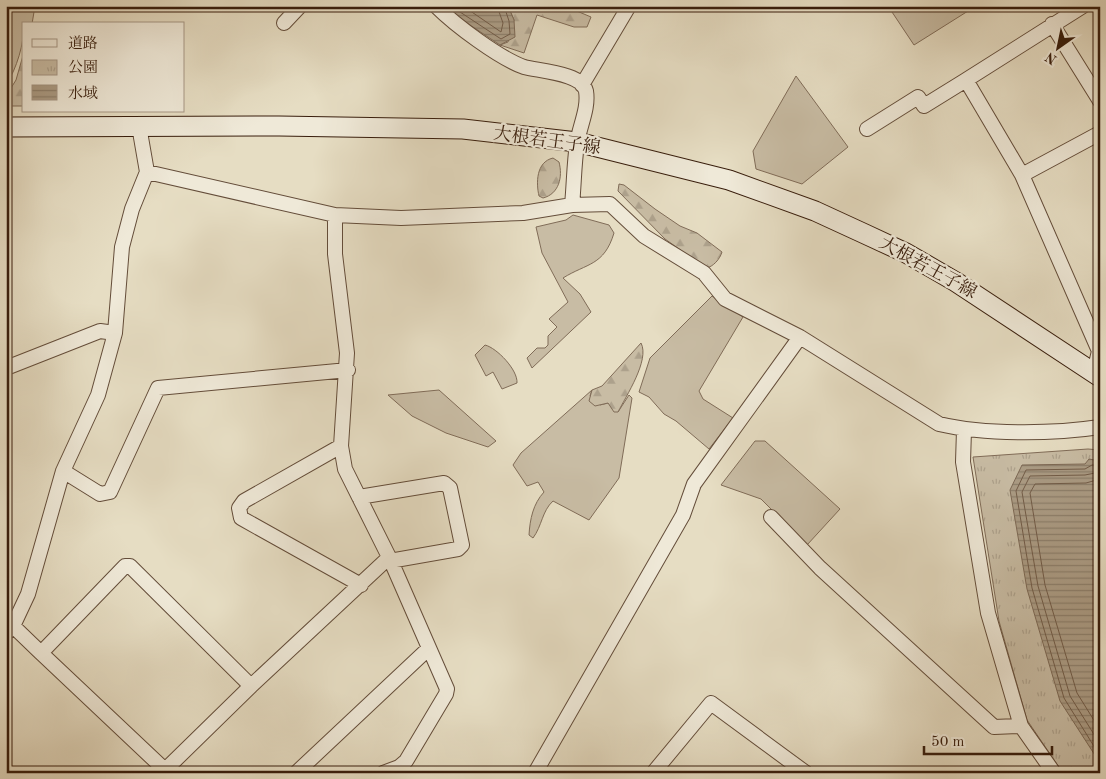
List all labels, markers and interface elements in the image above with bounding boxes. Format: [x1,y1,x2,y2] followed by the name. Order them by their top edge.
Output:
[22,22,185,112] legend
[1034,22,1084,72] north arrow
[68,35,98,52] text: 道路
[1043,49,1060,67] text: N
[68,59,98,76] text: 公園
[68,85,98,102] text: 水域
[492,123,602,157] street label: 大根若王子線
[876,232,981,302] street label: 大根若王子線
[924,724,1051,756] scale bar
[931,735,965,750] text: 50 m

